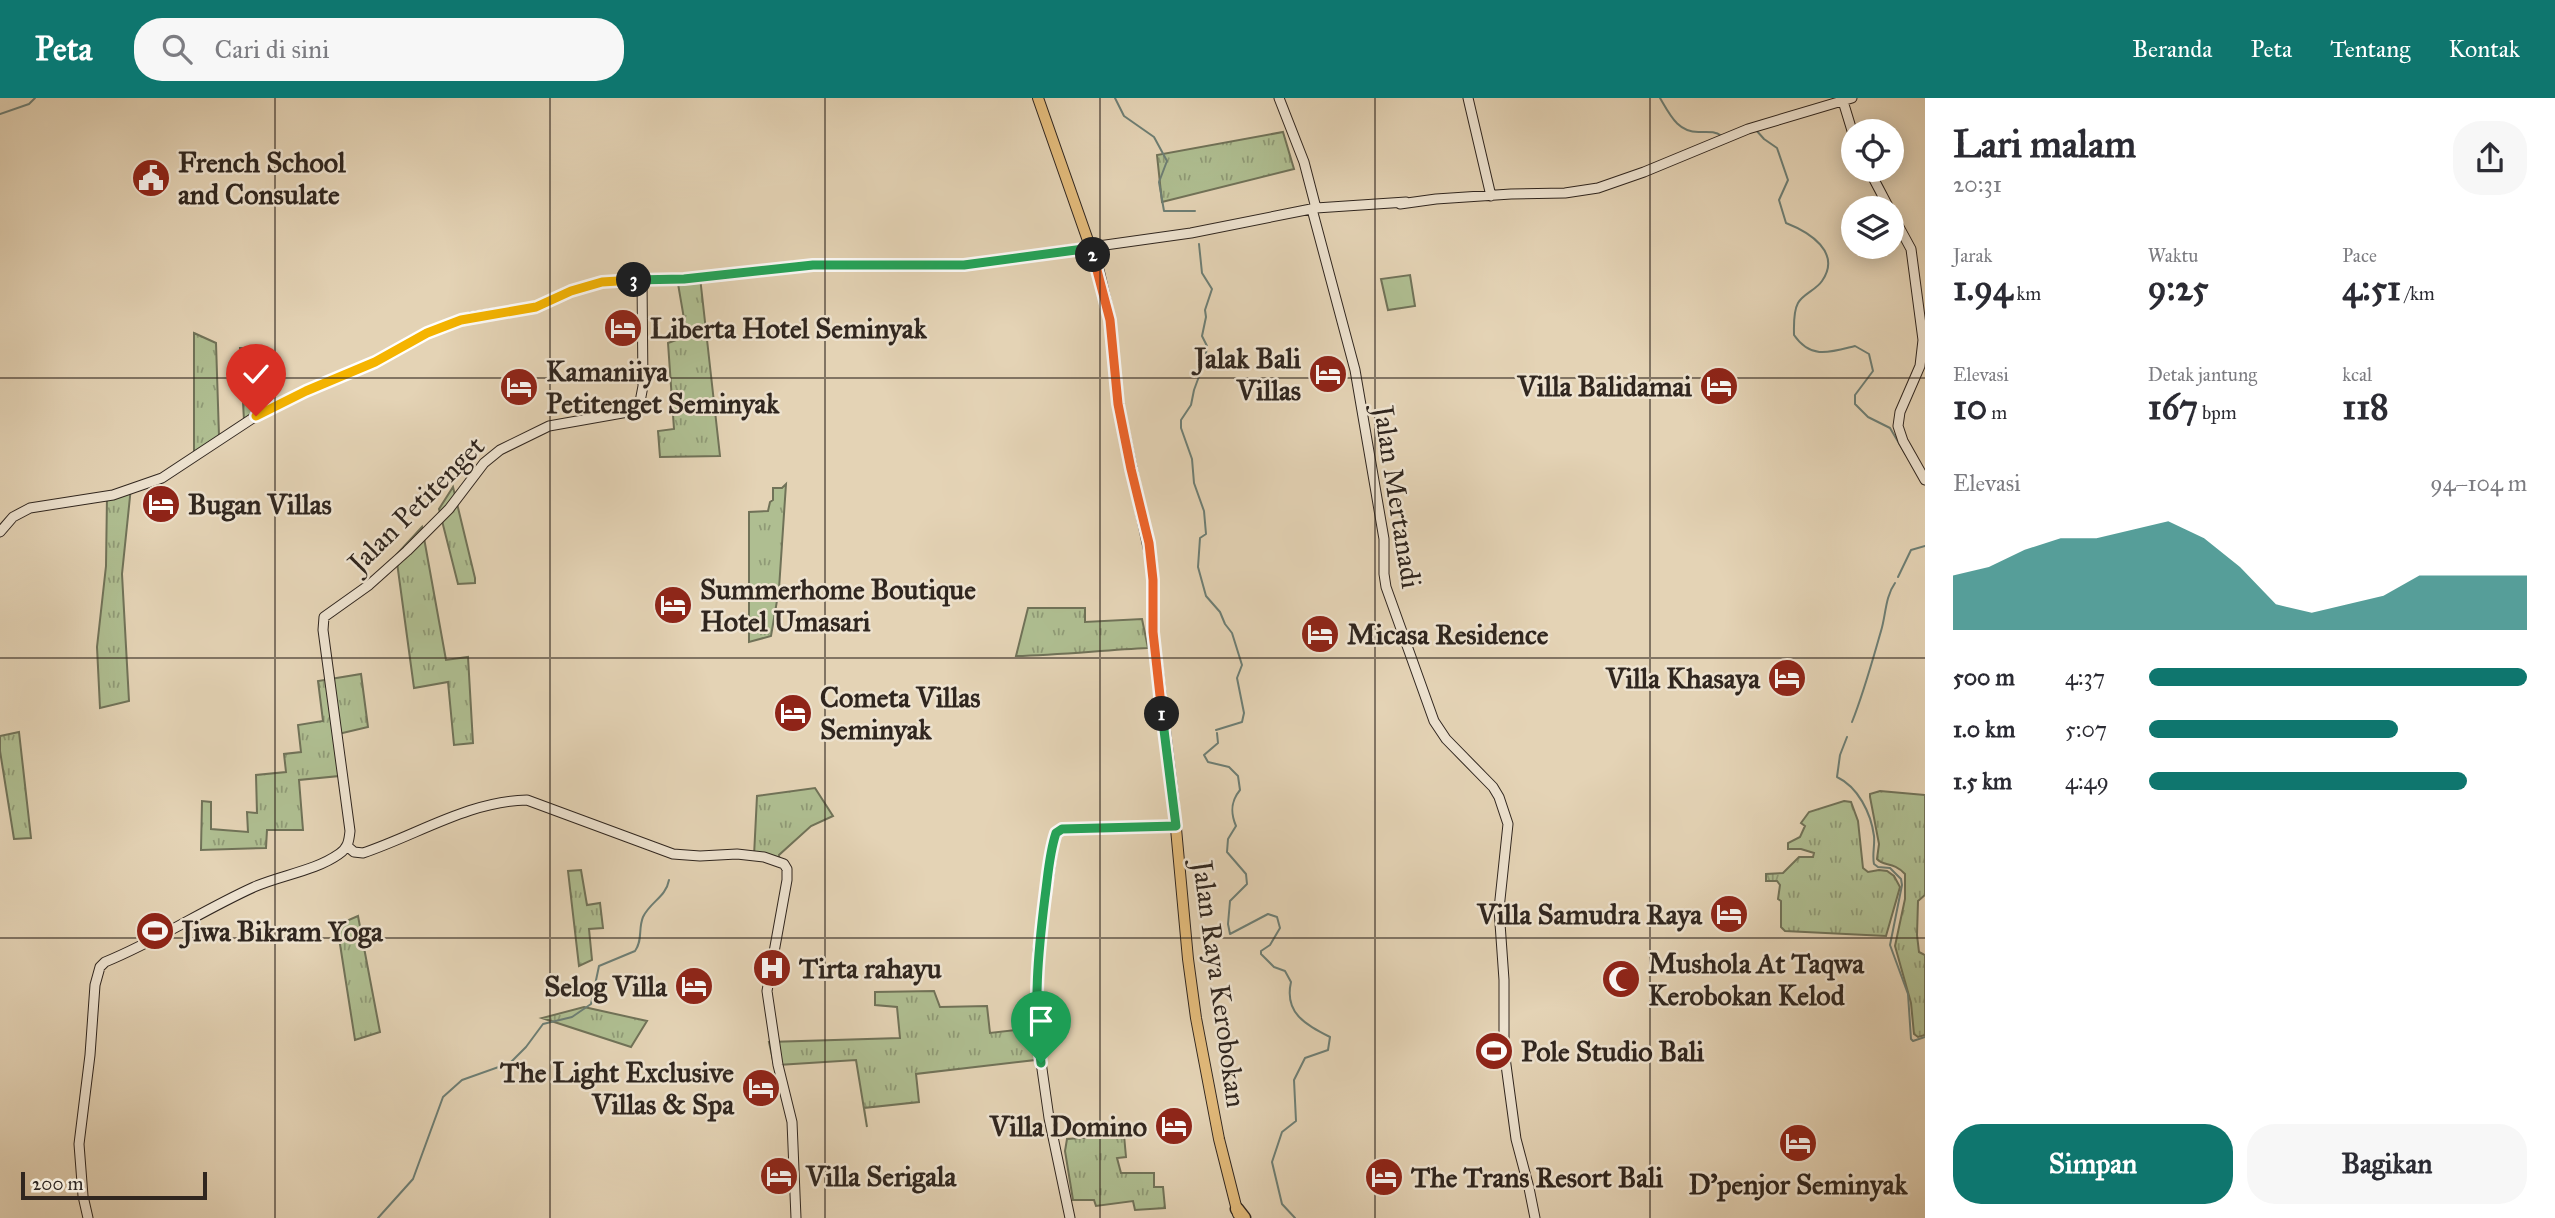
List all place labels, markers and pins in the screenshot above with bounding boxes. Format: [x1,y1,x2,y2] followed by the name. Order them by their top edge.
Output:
[178,145,346,212] place label: French School and Consulate
[130,157,172,199] public building icon: French School and Consulate
[1076,238,1110,272] pin: 2
[616,262,652,298] pin: 3
[602,307,644,349] hotel icon: Liberta Hotel Seminyak
[650,311,928,346] place label: Liberta Hotel Seminyak
[1190,341,1301,408] place label: Jalak Bali Villas
[226,344,286,416] pin
[1307,353,1349,395] hotel icon: Jalak Bali Villas
[546,354,780,421] place label: Kamaniiya Petitenget Seminyak
[1698,365,1740,407] hotel icon: Villa Balidamai
[498,366,540,408] hotel icon: Kamaniiya Petitenget Seminyak
[1516,369,1692,404] place label: Villa Balidamai
[140,483,182,525] hotel icon: Bugan Villas
[188,487,332,522] place label: Bugan Villas
[700,572,976,639] place label: Summerhome Boutique Hotel Umasari
[652,584,694,626] hotel icon: Summerhome Boutique Hotel Umasari
[1299,613,1341,655] hotel icon: Micasa Residence
[1347,617,1549,652] place label: Micasa Residence
[1766,657,1808,699] hotel icon: Villa Khasaya
[1605,661,1761,696] place label: Villa Khasaya
[820,680,981,747] place label: Cometa Villas Seminyak
[772,692,814,734] hotel icon: Cometa Villas Seminyak
[1144,696,1180,732] pin: 1
[1708,893,1750,935] hotel icon: Villa Samudra Raya
[1476,897,1703,932] place label: Villa Samudra Raya
[134,910,176,952] sports icon: Jiwa Bikram Yoga
[178,914,384,949] place label: Jiwa Bikram Yoga
[1648,946,1865,1013] place label: Mushola At Taqwa Kerobokan Kelod
[751,947,793,989] hospital icon: Tirta rahayu
[799,951,942,986] place label: Tirta rahayu
[1600,958,1642,1000] mosque icon: Mushola At Taqwa Kerobokan Kelod
[673,965,715,1007] hotel icon: Selog Villa
[544,969,668,1004] place label: Selog Villa
[1011,991,1071,1063] pin
[1473,1030,1515,1072] sports icon: Pole Studio Bali
[1521,1034,1705,1069] place label: Pole Studio Bali
[500,1055,735,1122] place label: The Light Exclusive Villas & Spa
[740,1067,782,1109] hotel icon: The Light Exclusive Villas & Spa
[1153,1105,1195,1147] hotel icon: Villa Domino
[989,1109,1147,1144] place label: Villa Domino
[1777,1122,1819,1164] hotel icon: D'penjor Seminyak
[758,1155,800,1197] hotel icon: Villa Serigala
[1363,1156,1405,1198] hotel icon: The Trans Resort Bali
[805,1159,958,1194] place label: Villa Serigala
[1411,1160,1664,1195] place label: The Trans Resort Bali
[1689,1167,1908,1202] place label: D'penjor Seminyak

